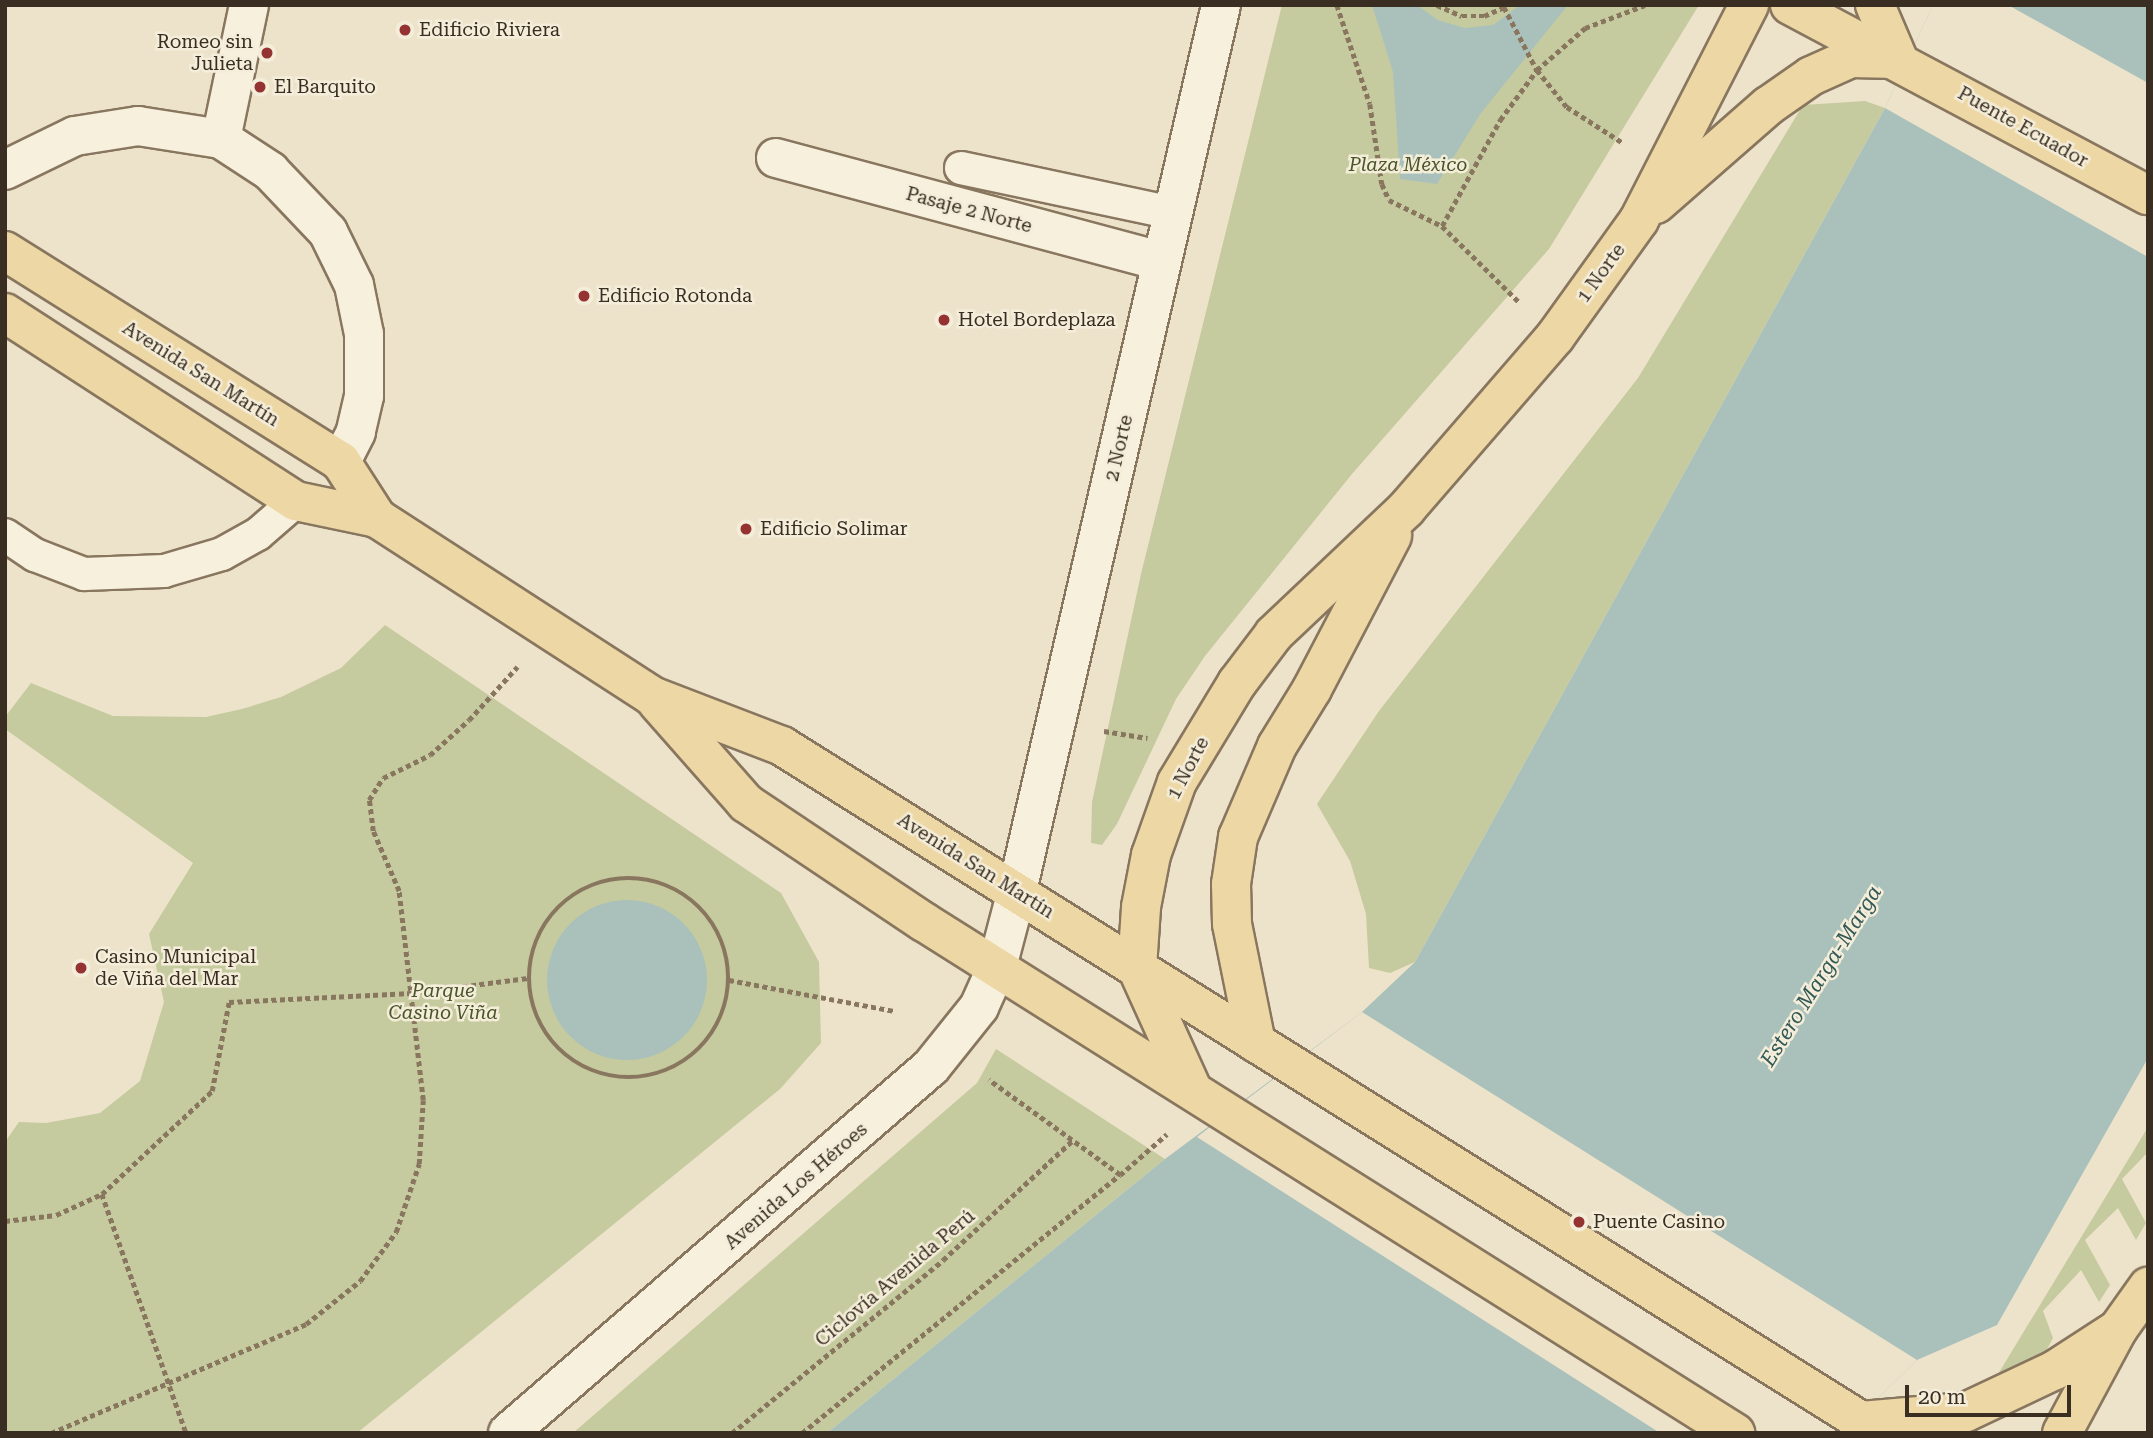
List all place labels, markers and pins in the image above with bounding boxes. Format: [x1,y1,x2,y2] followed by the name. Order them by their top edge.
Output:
[419,19,560,41] place label: Edificio Riviera
[397,22,413,38] marker: Edificio Riviera
[157,31,253,75] place label: Romeo sin Julieta
[259,45,275,61] marker: Romeo sin Julieta
[274,76,376,98] place label: El Barquito
[252,79,268,95] marker: El Barquito
[598,285,752,307] place label: Edificio Rotonda
[576,288,592,304] marker: Edificio Rotonda
[958,309,1116,331] place label: Hotel Bordeplaza
[936,312,952,328] marker: Hotel Bordeplaza
[760,518,908,540] place label: Edificio Solimar
[738,521,754,537] marker: Edificio Solimar
[95,946,256,990] place label: Casino Municipal de Viña del Mar
[73,960,89,976] marker: Casino Municipal de Viña del Mar
[1593,1211,1725,1233] place label: Puente Casino
[1571,1214,1587,1230] marker: Puente Casino

